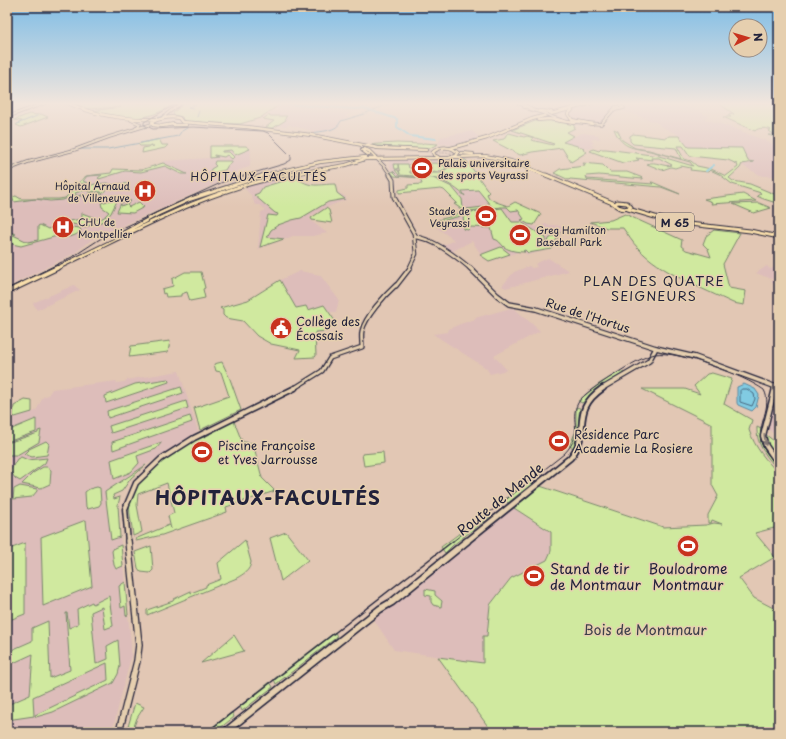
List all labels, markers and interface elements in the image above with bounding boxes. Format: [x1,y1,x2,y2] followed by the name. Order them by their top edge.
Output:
[728,18,768,58] north arrow
[750,32,767,42] text: N
[409,155,435,181] sports icon: Palais universitaire des sports Veyrassi
[438,155,530,183] place label: Palais universitaire des sports Veyrassi
[191,168,327,185] district label: HÔPITAUX-FACULTÉS
[55,178,131,205] place label: Hôpital Arnaud de Villeneuve
[132,178,158,204] hospital icon: Hôpital Arnaud de Villeneuve
[429,203,471,231] place label: Stade de Veyrassi
[473,203,499,229] sports icon: Stade de Veyrassi
[656,213,694,231] road number: M 65
[50,214,76,240] hospital icon: CHU de Montpellier
[78,214,132,241] place label: CHU de Montpellier
[507,222,533,248] sports icon: Greg Hamilton Baseball Park
[536,222,606,249] place label: Greg Hamilton Baseball Park
[583,271,725,305] district label: PLAN DES QUATRE SEIGNEURS
[544,293,633,337] street label: Rue de l'Hortus
[296,312,360,344] place label: Collège des Écossais
[268,315,294,341] public building icon: Collège des Écossais
[574,425,694,457] place label: Résidence Parc Academie La Rosiere
[546,428,572,454] sports icon: Résidence Parc Academie La Rosiere
[762,434,768,446] one-way arrow
[218,436,318,468] place label: Piscine Françoise et Yves Jarrousse
[189,439,215,465] sports icon: Piscine Françoise et Yves Jarrousse
[452,458,548,540] street label: Route de Mende
[155,483,381,511] district label: HÔPITAUX-FACULTÉS
[675,533,701,559] sports icon: Boulodrome Montmaur
[550,558,641,595] place label: Stand de tir de Montmaur
[648,558,728,595] place label: Boulodrome Montmaur
[521,563,547,589] sports icon: Stand de tir de Montmaur
[583,619,707,640] park label: Bois de Montmaur

